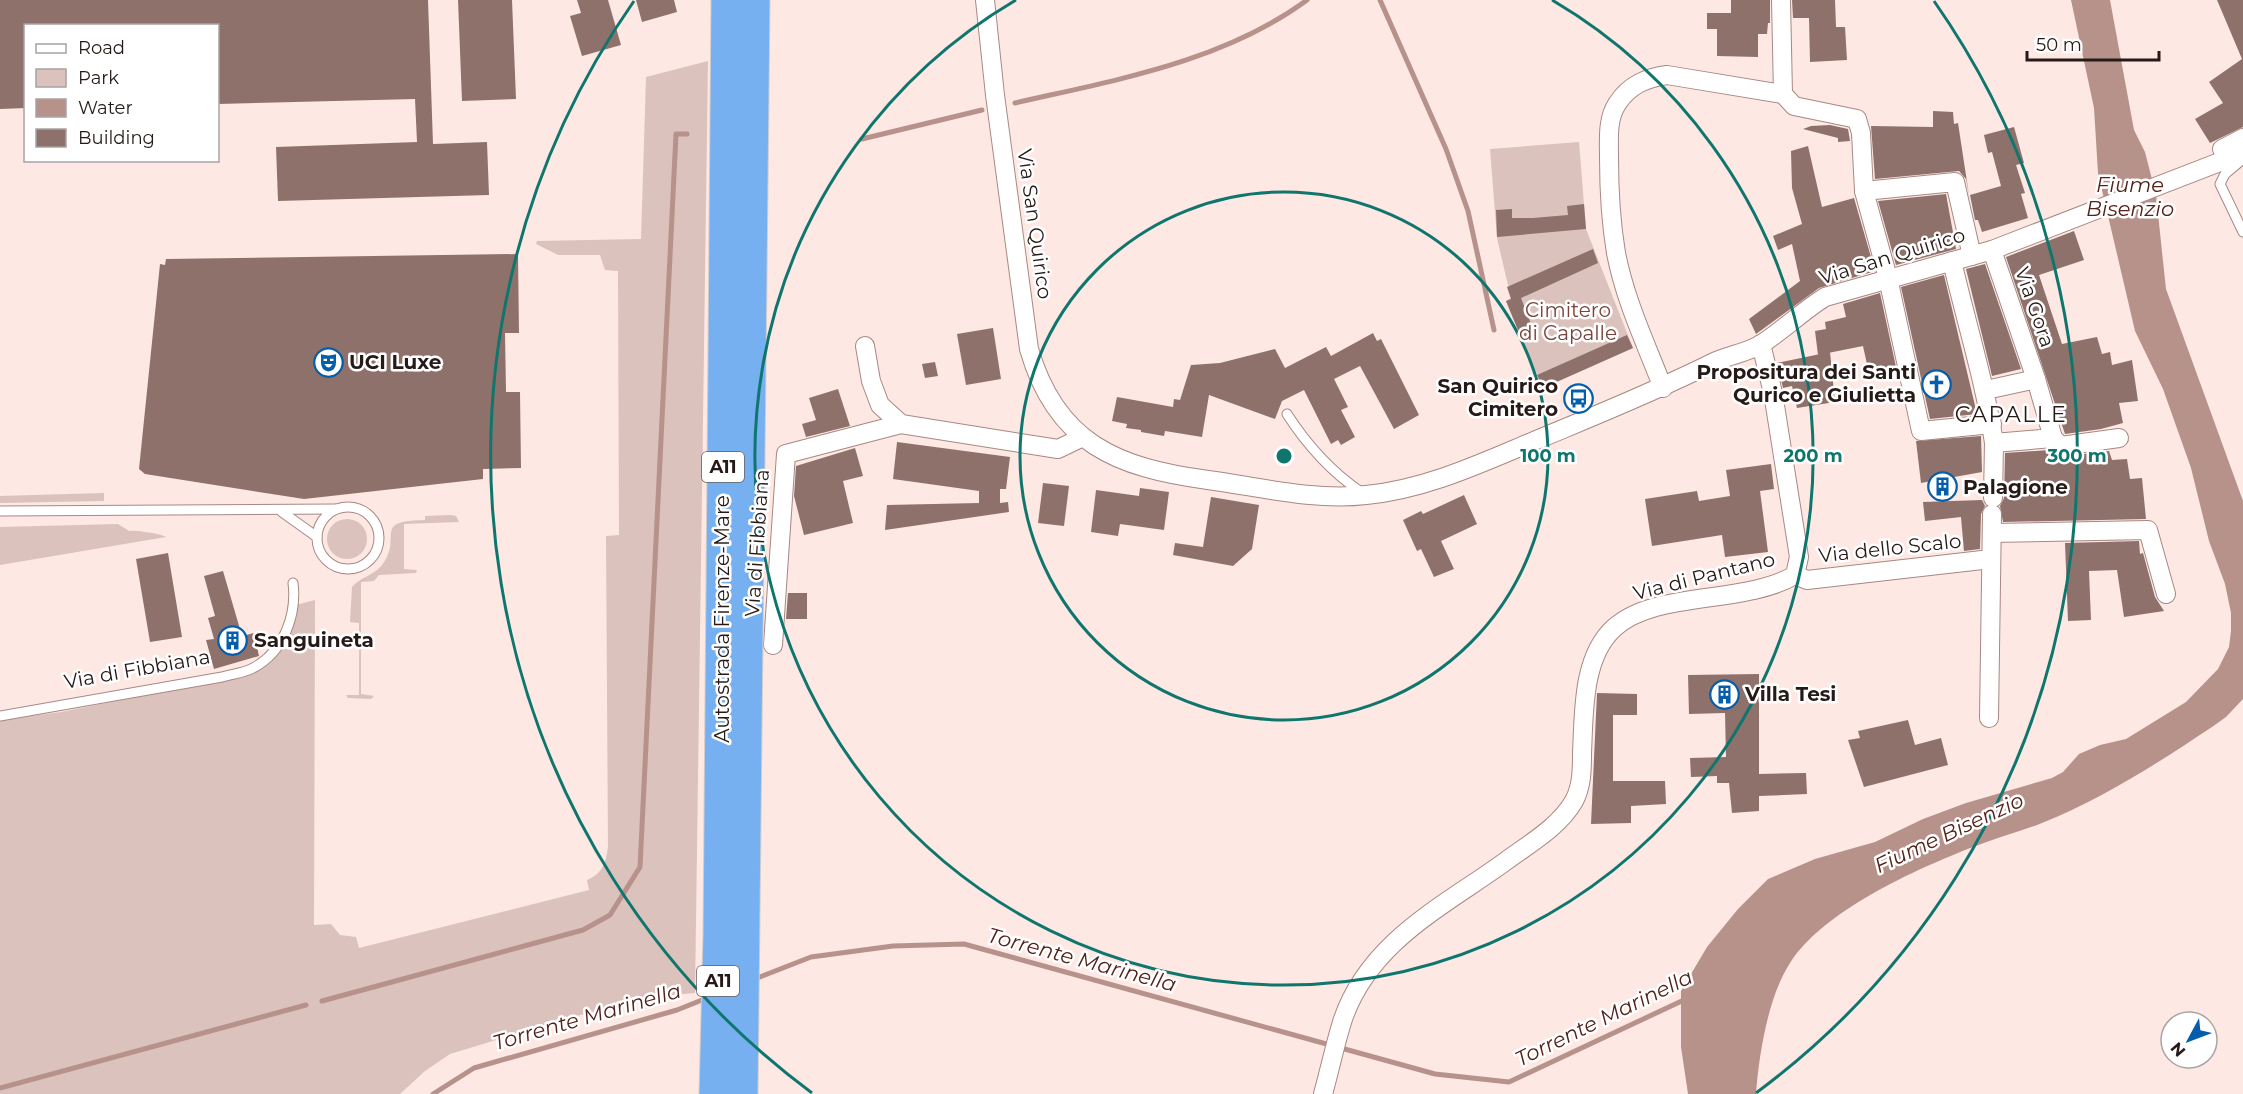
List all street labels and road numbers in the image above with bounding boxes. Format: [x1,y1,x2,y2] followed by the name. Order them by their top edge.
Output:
[1013,147,1057,301] street label: Via San Quirico
[1816,222,1968,290] street label: Via San Quirico
[2010,264,2060,350] street label: Via Gora
[702,452,744,482] road number: A11
[740,468,774,618] street label: Via di Fibbiana
[710,495,734,743] street label: Autostrada Firenze-Mare
[1817,529,1963,567] street label: Via dello Scalo
[1631,547,1777,605] street label: Via di Pantano
[62,644,212,694] street label: Via di Fibbiana
[697,966,739,996] road number: A11

